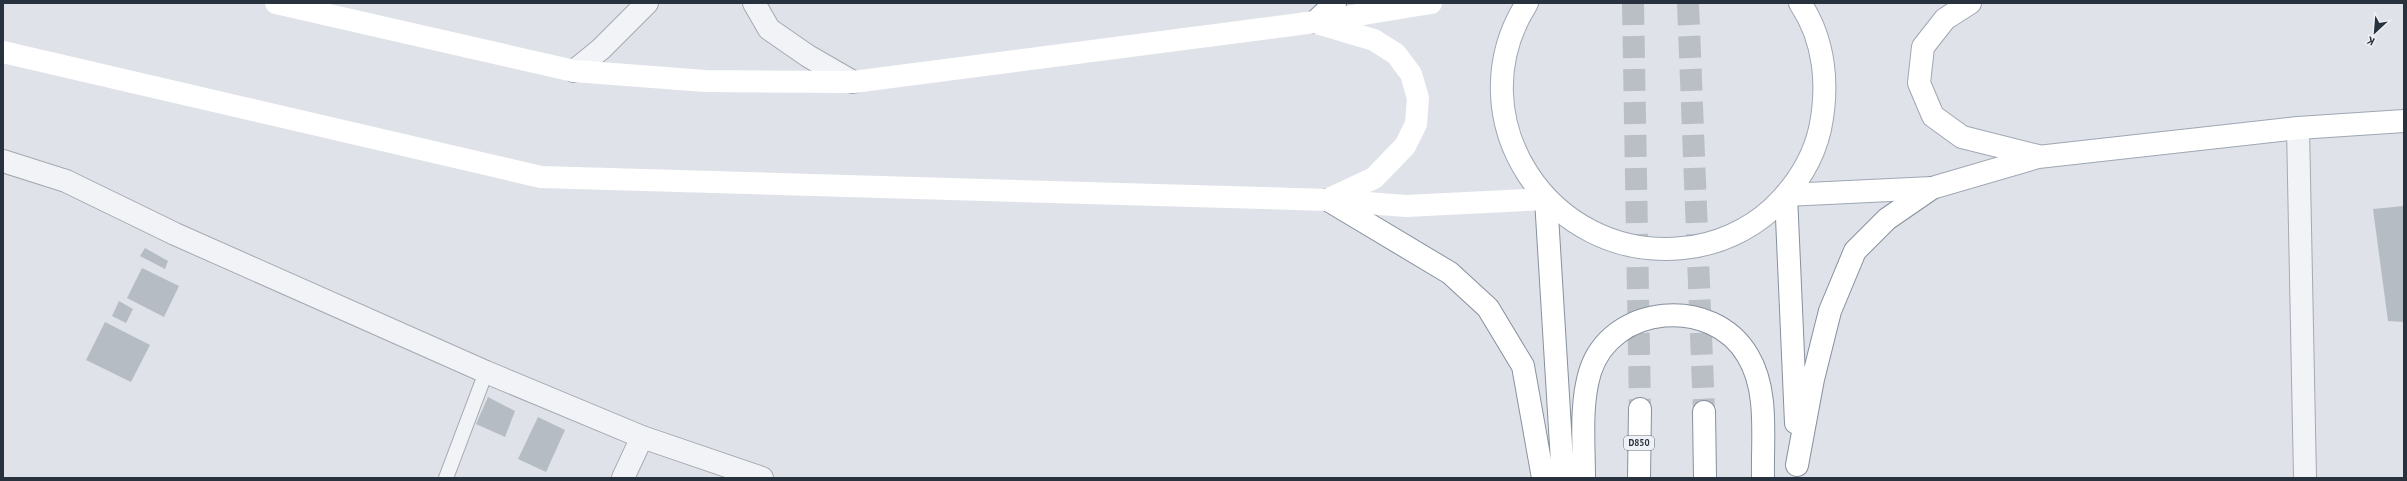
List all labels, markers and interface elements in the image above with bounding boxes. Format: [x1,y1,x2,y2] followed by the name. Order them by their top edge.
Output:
[2355,12,2395,52] north arrow
[2364,33,2377,49] text: K
[1624,436,1654,450] road number: D850

